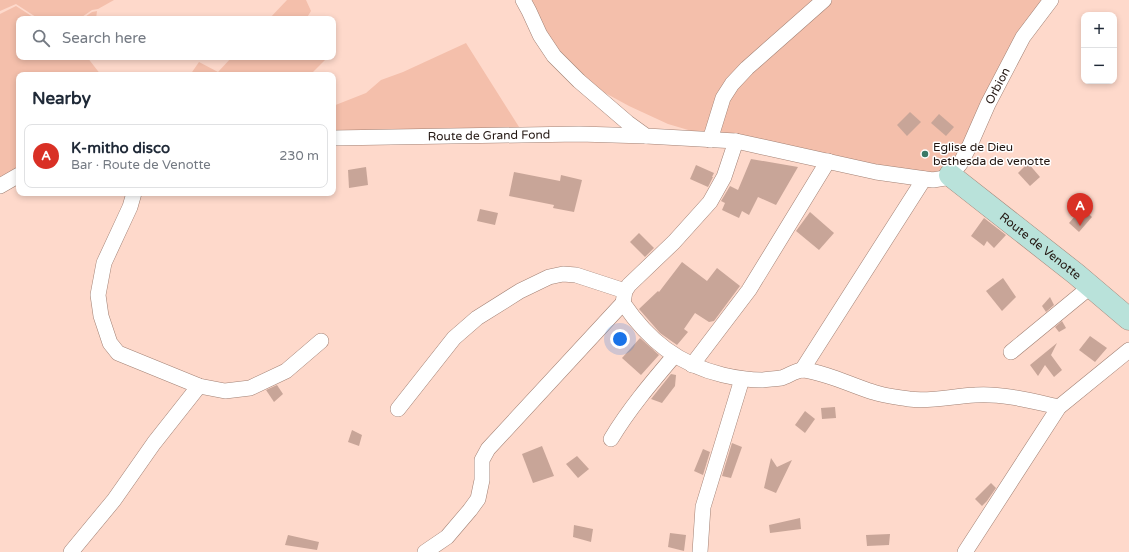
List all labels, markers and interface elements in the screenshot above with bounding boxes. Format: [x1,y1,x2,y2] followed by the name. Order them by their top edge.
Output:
[1081,12,1117,84] map controls
[1081,12,1117,48] button: +
[16,16,336,60] search box
[30,27,52,49] icon: search
[62,29,146,47] text: Search here
[1081,48,1117,84] button: −
[982,65,1013,107] street label: Orbion
[32,88,91,109] text: Nearby
[428,127,550,143] street label: Route de Grand Fond
[71,139,170,157] text: K-mitho disco
[933,140,1050,168] place label: Eglise de Dieu bethesda de venotte
[41,148,51,164] text: A
[279,148,319,164] text: 230 m
[920,149,930,159] marker: Eglise de Dieu bethesda de venotte
[71,157,211,173] text: Bar · Route de Venotte
[1067,193,1093,226] pin: A
[997,210,1084,283] street label: Route de Venotte
[610,329,630,349] your location

